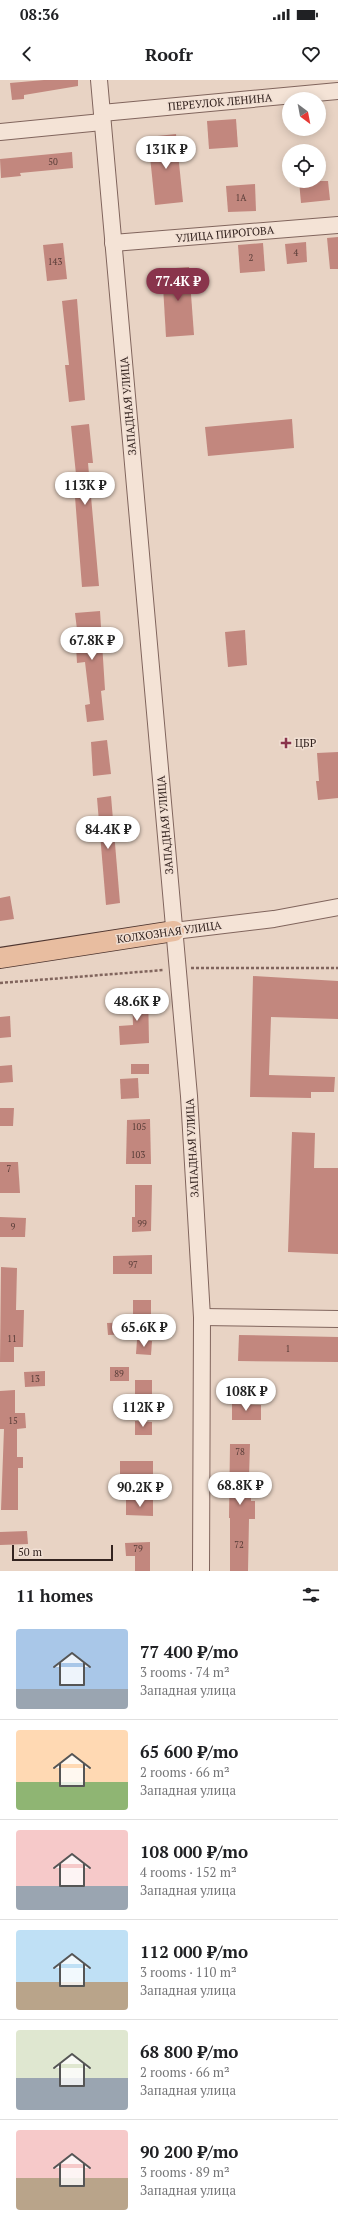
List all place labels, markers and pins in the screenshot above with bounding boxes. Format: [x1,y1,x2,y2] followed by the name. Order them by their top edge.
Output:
[133,136,199,170] pin: 131K ₽
[141,268,215,302] pin: 77.4K ₽
[52,472,118,506] pin: 113K ₽
[55,627,129,661] pin: 67.8K ₽
[295,736,317,750] place label: ЦБР
[280,737,292,749] marker: ЦБР
[71,816,145,850] pin: 84.4K ₽
[100,988,174,1022] pin: 48.6K ₽
[107,1314,181,1348] pin: 65.6K ₽
[213,1378,279,1412] pin: 108K ₽
[110,1394,176,1428] pin: 112K ₽
[203,1472,277,1506] pin: 68.8K ₽
[103,1474,177,1508] pin: 90.2K ₽

